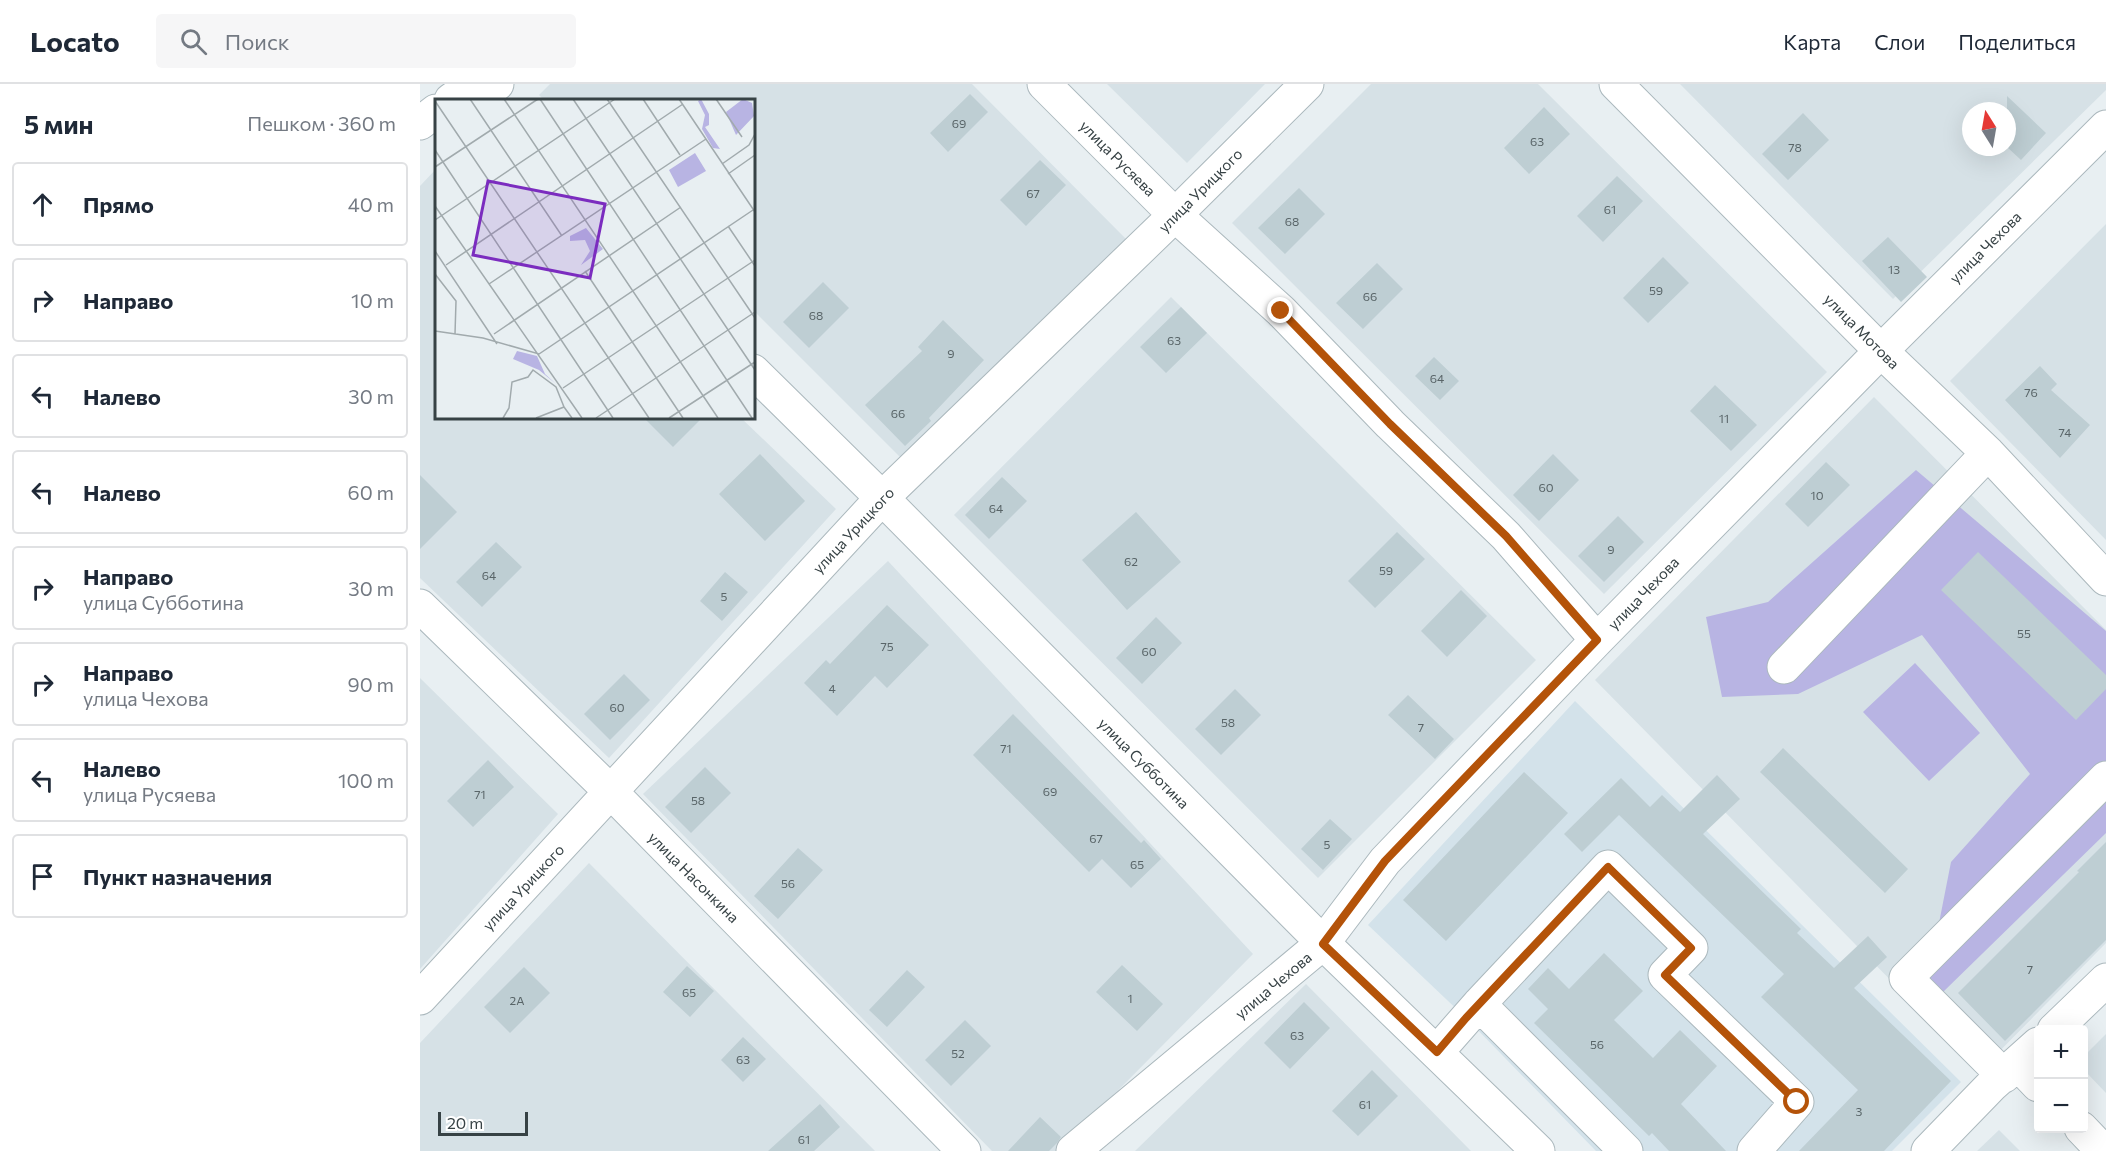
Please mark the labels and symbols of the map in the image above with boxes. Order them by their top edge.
inset map [435,99,754,418]
north arrow [1962,102,2016,156]
house number: 69 [952,116,966,130]
street label: улица Русяева [1076,116,1160,200]
house number: 63 [1530,134,1544,148]
house number: 78 [1788,140,1802,154]
street label: улица Урицкого [1154,144,1246,236]
house number: 67 [1026,186,1040,200]
house number: 61 [1604,202,1616,216]
street label: улица Чехова [1945,207,2025,287]
house number: 68 [1285,214,1299,228]
house number: 13 [1888,262,1900,276]
house number: 59 [1649,283,1663,297]
house number: 66 [1363,289,1377,303]
street label: улица Мотова [1821,290,1903,372]
route end [1267,297,1293,323]
house number: 68 [809,308,823,322]
house number: 63 [1167,333,1181,347]
house number: 9 [947,346,955,360]
house number: 64 [1430,371,1444,385]
house number: 76 [2024,385,2038,399]
house number: 66 [891,406,905,420]
house number: 11 [1719,411,1729,425]
house number: 74 [2059,425,2071,439]
house number: 60 [1538,480,1554,494]
street label: улица Урицкого [808,483,898,577]
house number: 10 [1811,488,1824,502]
house number: 64 [989,501,1003,515]
house number: 9 [1607,542,1615,556]
street label: улица Чехова [1604,553,1682,633]
house number: 62 [1124,554,1138,568]
house number: 59 [1379,563,1393,577]
house number: 64 [482,568,496,582]
house number: 5 [721,589,728,603]
house number: 55 [2017,626,2031,640]
house number: 75 [880,639,894,653]
house number: 60 [1141,644,1157,658]
house number: 4 [828,681,836,695]
house number: 60 [609,700,625,714]
street label: улица Субботина [1095,714,1193,812]
house number: 58 [1221,715,1235,729]
house number: 7 [1418,720,1424,734]
house number: 71 [1000,741,1012,755]
house number: 69 [1043,784,1057,798]
house number: 71 [474,787,486,801]
house number: 58 [691,793,705,807]
street label: улица Насонкина [645,828,743,926]
house number: 67 [1089,831,1103,845]
house number: 5 [1324,837,1331,851]
street label: улица Урицкого [478,840,568,934]
house number: 65 [1130,857,1144,871]
house number: 56 [781,876,795,890]
street label: улица Чехова [1231,948,1315,1022]
house number: 7 [2027,962,2033,976]
house number: 65 [682,985,696,999]
house number: 1 [1127,991,1133,1005]
house number: 2А [510,993,524,1007]
house number: 63 [1290,1028,1304,1042]
house number: 56 [1590,1037,1604,1051]
house number: 52 [951,1046,965,1060]
house number: 63 [736,1052,750,1066]
route start [1783,1088,1809,1114]
house number: 61 [1359,1097,1371,1111]
house number: 3 [1856,1104,1863,1118]
scale bar [438,1109,528,1136]
house number: 61 [798,1132,810,1146]

